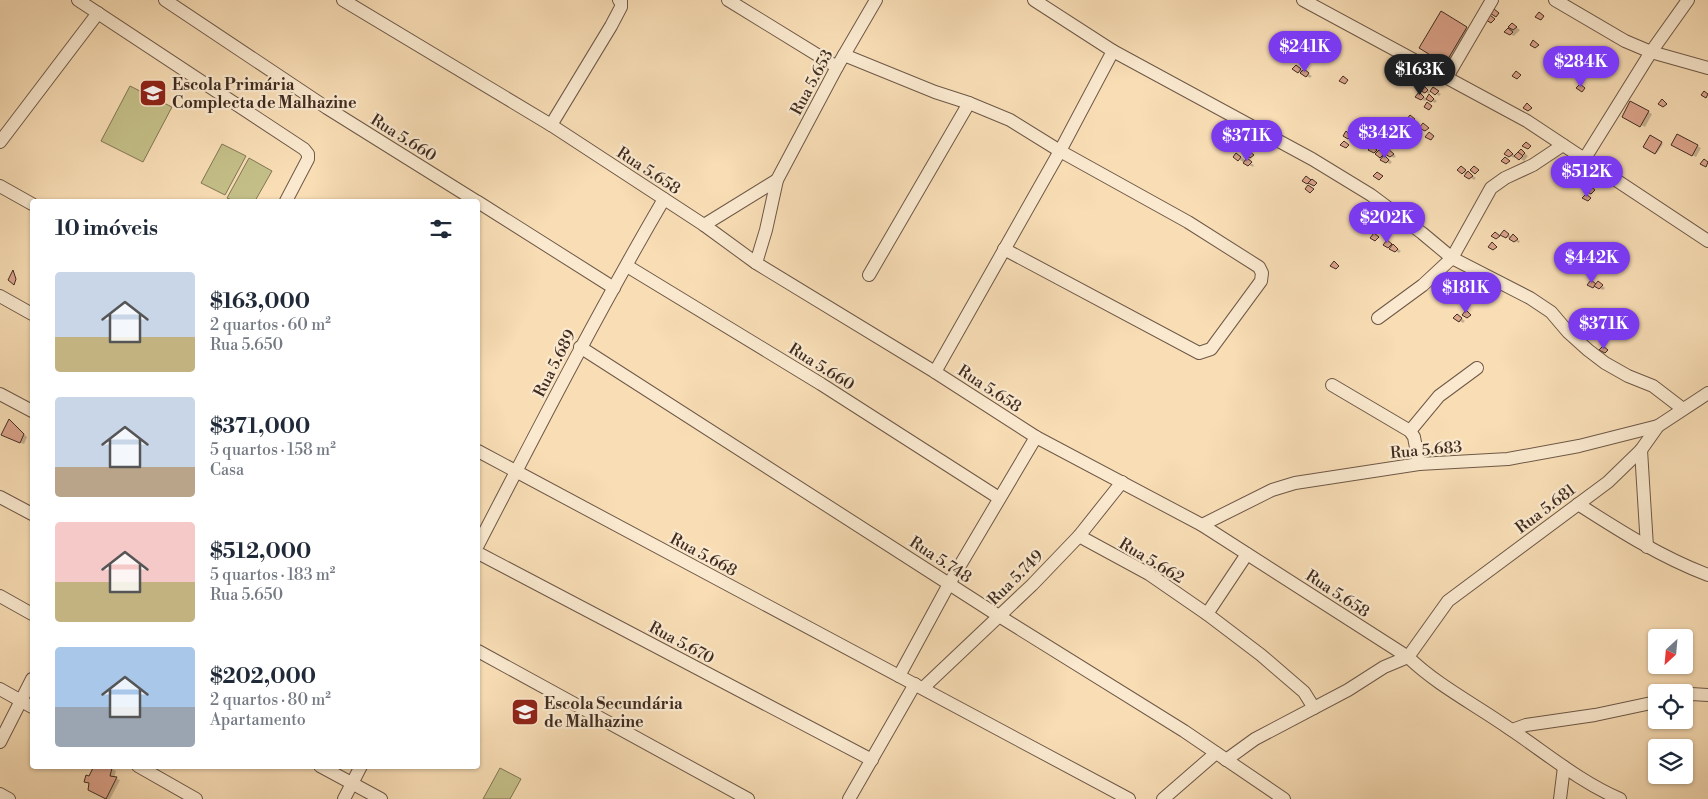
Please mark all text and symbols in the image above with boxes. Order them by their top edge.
pin: $241K [1270,30,1340,73]
text: $241K [1280,37,1330,57]
street label: Rua 5.653 [786,46,838,119]
pin: $284K [1546,46,1616,88]
text: $284K [1554,52,1608,72]
pin: $163K [1385,54,1455,96]
text: $163K [1395,60,1445,80]
place label: Escola Primária Complecta de Malhazine [172,75,357,113]
school or university icon: Escola Primária Complecta de Malhazine [138,78,168,108]
street label: Rua 5.660 [367,110,440,166]
pin: $342K [1350,116,1420,159]
pin: $371K [1212,120,1282,162]
text: $342K [1358,123,1412,143]
text: $371K [1222,126,1272,146]
street label: Rua 5.658 [613,143,684,199]
pin: $512K [1552,156,1622,198]
text: $512K [1562,162,1612,182]
pin: $202K [1352,202,1422,244]
text: $202K [1360,208,1414,228]
icon: filters [427,215,455,243]
text: 10 imóveis [55,216,158,242]
pin: $442K [1557,242,1627,284]
text: $442K [1565,248,1619,268]
pin: $181K [1431,272,1501,314]
text: $181K [1442,278,1490,298]
text: $163,000 [210,289,310,315]
icon: home [95,292,155,352]
pin: $371K [1569,308,1639,350]
text: $371K [1579,314,1629,334]
text: 2 quartos · 60 m² [210,315,331,335]
street label: Rua 5.689 [529,326,581,401]
text: Rua 5.650 [210,335,283,355]
street label: Rua 5.660 [785,339,858,395]
street label: Rua 5.658 [954,361,1025,417]
text: $371,000 [210,414,310,440]
icon: home [95,417,155,477]
street label: Rua 5.683 [1389,437,1463,463]
text: 5 quartos · 158 m² [210,440,336,460]
text: Casa [210,460,244,480]
street label: Rua 5.681 [1512,480,1580,538]
street label: Rua 5.668 [667,529,741,581]
street label: Rua 5.748 [905,532,976,588]
street label: Rua 5.662 [1115,534,1188,588]
text: $512,000 [210,539,311,565]
icon: home [95,542,155,602]
street label: Rua 5.749 [984,546,1048,610]
text: 5 quartos · 183 m² [210,565,335,585]
street label: Rua 5.658 [1302,566,1373,622]
text: Rua 5.650 [210,585,283,605]
street label: Rua 5.670 [645,617,718,668]
north arrow [1648,629,1692,674]
map controls [1648,629,1693,784]
text: $202,000 [210,664,316,690]
icon: home [95,667,155,727]
button: locate [1648,684,1693,729]
text: 2 quartos · 80 m² [210,690,331,710]
place label: Escola Secundária de Malhazine [544,694,683,732]
school or university icon: Escola Secundária de Malhazine [510,697,540,727]
text: Apartamento [210,710,306,730]
button: layers [1648,739,1693,784]

